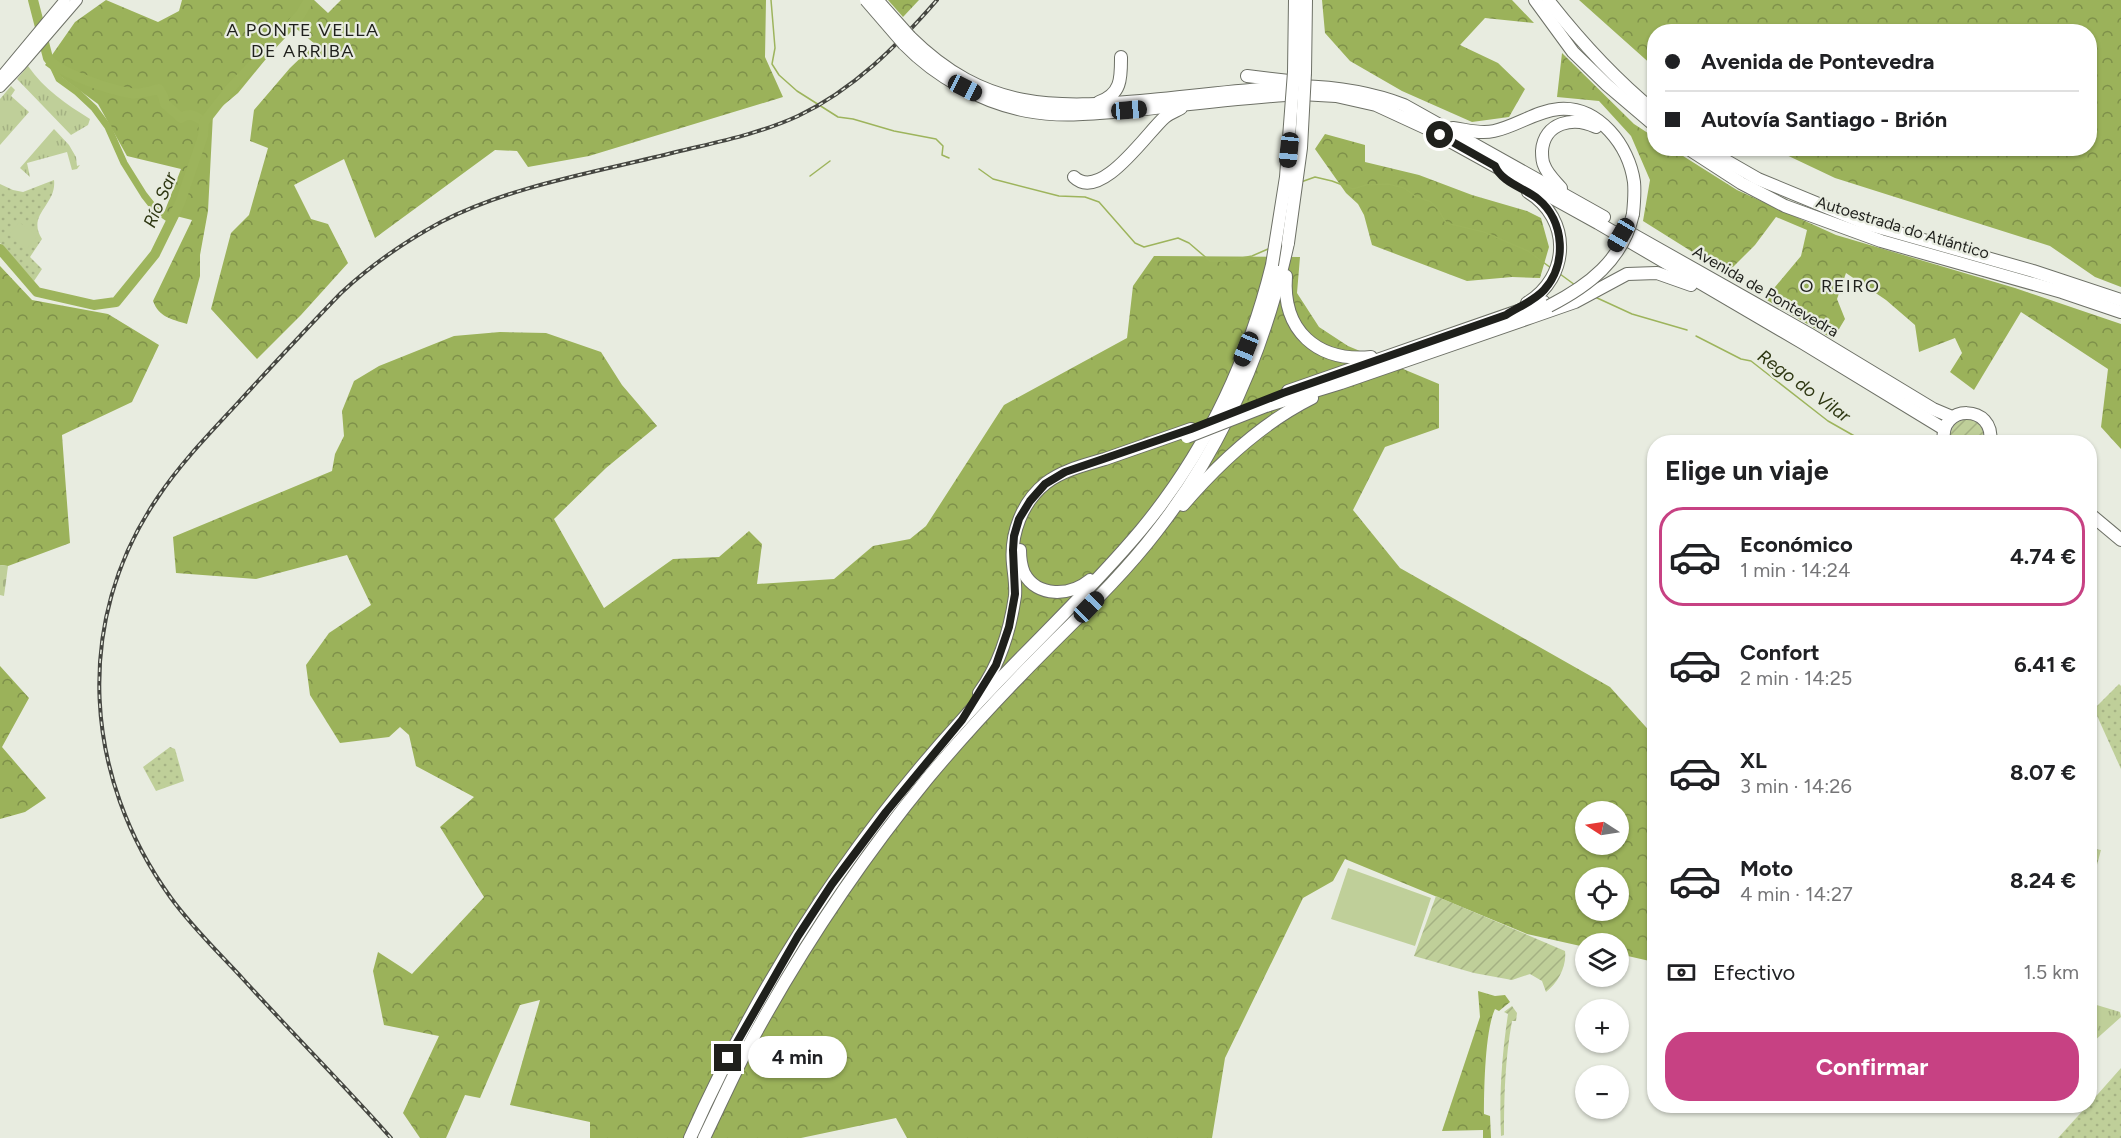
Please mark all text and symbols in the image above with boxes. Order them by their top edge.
district label: A PONTE VELLA DE ARRIBA [226,19,380,62]
text: Avenida de Pontevedra [1701,48,1935,75]
car [945,72,985,104]
car [1110,99,1148,121]
text: Autovía Santiago - Brión [1701,106,1947,133]
route start [1426,121,1453,148]
car [1278,131,1300,169]
water label: Río Sar [139,168,182,231]
street label: Autoestrada do Atlántico [1814,192,1992,263]
car [1604,215,1638,255]
street label: Avenida de Pontevedra [1689,242,1842,341]
district label: O REIRO [1800,275,1880,297]
car [1231,329,1261,369]
water label: Rego do Vilar [1753,345,1855,428]
text: Elige un viaje [1665,454,1829,487]
icon: car [1668,530,1722,584]
text: Económico [1740,531,1853,558]
text: 4.74 € [2010,543,2076,570]
text: 1 min · 14:24 [1740,558,1850,582]
car [1070,588,1108,626]
icon: car [1668,638,1722,692]
text: Confort [1740,639,1820,666]
text: 6.41 € [2014,651,2076,678]
text: 2 min · 14:25 [1740,666,1852,690]
icon: car [1668,746,1722,800]
text: XL [1740,747,1767,774]
text: 8.07 € [2010,759,2076,786]
text: 3 min · 14:26 [1740,774,1852,798]
north arrow [1575,801,1629,855]
map controls [1575,801,1629,1119]
icon: car [1668,854,1722,908]
text: Moto [1740,855,1793,882]
button: locate [1575,867,1629,921]
text: 8.24 € [2010,867,2076,894]
text: 4 min · 14:27 [1740,882,1853,906]
button: layers [1575,933,1629,987]
icon: cash [1665,956,1698,989]
text: Efectivo [1713,959,1795,986]
text: 1.5 km [2023,960,2079,984]
button: + [1575,999,1629,1053]
button: Confirmar [1665,1032,2079,1101]
callout: 4 min [749,1037,848,1079]
route end [714,1044,741,1071]
text: 4 min [772,1045,823,1069]
button: − [1575,1065,1629,1119]

